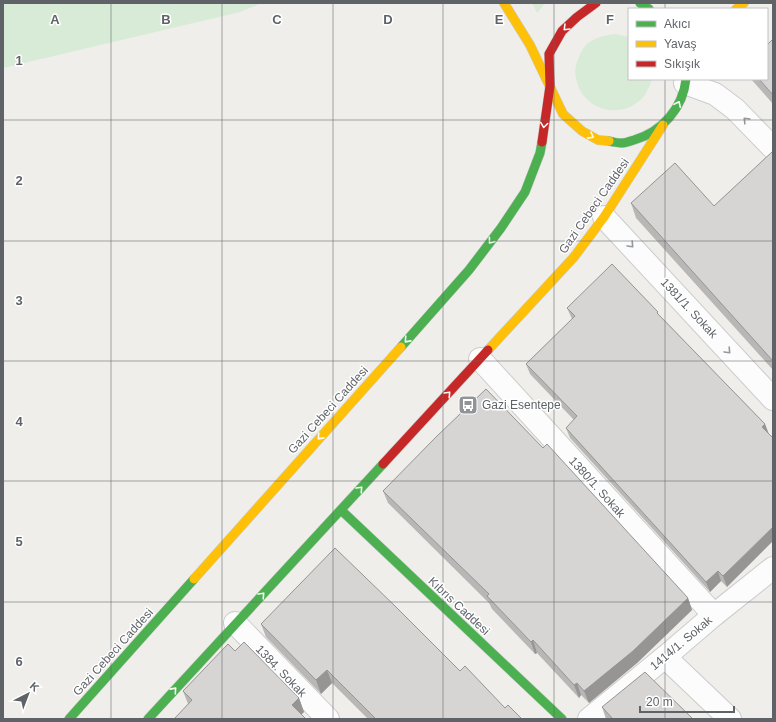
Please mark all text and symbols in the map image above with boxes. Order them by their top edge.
legend [628,8,768,80]
text: A [50,12,60,27]
text: B [161,12,171,27]
text: C [272,12,282,27]
text: D [383,12,393,27]
text: E [495,12,504,27]
text: F [606,12,614,27]
text: Akıcı [664,17,691,31]
one-way arrow [563,23,571,31]
text: Yavaş [664,37,696,51]
text: 1 [15,53,23,68]
text: Sıkışık [664,57,701,71]
one-way arrow [673,101,681,108]
one-way arrow [743,117,751,125]
one-way arrow [540,122,549,128]
one-way arrow [587,132,594,139]
street label: Gazi Cebeci Caddesi [556,156,632,256]
text: 2 [15,173,23,188]
one-way arrow [489,237,496,244]
one-way arrow [626,240,633,248]
street label: 1381/1. Sokak [658,275,721,342]
text: 3 [15,293,23,308]
one-way arrow [404,335,411,343]
one-way arrow [724,346,731,354]
street label: Gazi Cebeci Caddesi [285,363,371,457]
one-way arrow [444,391,451,399]
bus stop icon: Gazi Esentepe [457,394,479,416]
place label: Gazi Esentepe [482,398,561,412]
text: 4 [15,414,23,429]
one-way arrow [317,432,325,440]
street label: 1380/1. Sokak [566,454,629,521]
one-way arrow [355,486,363,494]
text: 5 [15,534,23,549]
street label: Kıbrıs Caddesi [425,574,493,638]
one-way arrow [257,592,264,599]
street label: Gazi Cebeci Caddesi [70,605,156,699]
street label: 1414/1. Sokak [647,612,716,673]
street label: 1384. Sokak [253,642,310,701]
text: 6 [15,654,23,669]
north arrow [8,674,48,714]
text: K [28,679,42,694]
one-way arrow [169,687,177,695]
scale bar [640,688,734,714]
text: 20 m [646,695,673,709]

